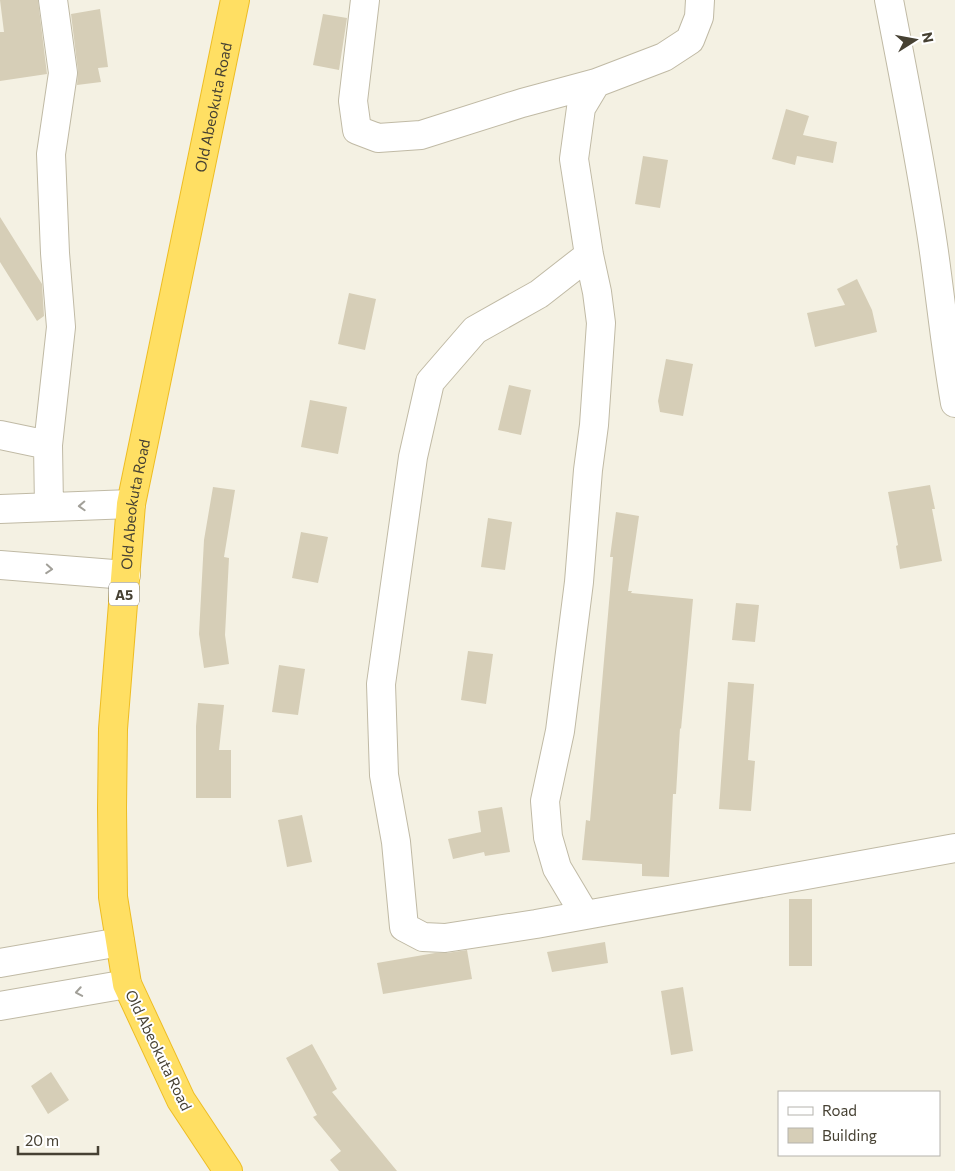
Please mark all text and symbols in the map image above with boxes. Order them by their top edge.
north arrow [890,15,940,65]
text: N [919,31,938,44]
street label: Old Abeokuta Road [191,41,235,174]
street label: Old Abeokuta Road [117,437,153,571]
one-way arrow [78,501,86,511]
one-way arrow [45,563,53,574]
road number: A5 [109,582,139,606]
one-way arrow [75,987,84,997]
street label: Old Abeokuta Road [122,987,196,1113]
legend [778,1091,940,1156]
text: Road [822,1101,857,1119]
scale bar [18,1124,98,1156]
text: Building [822,1126,877,1144]
text: 20 m [25,1131,59,1149]

